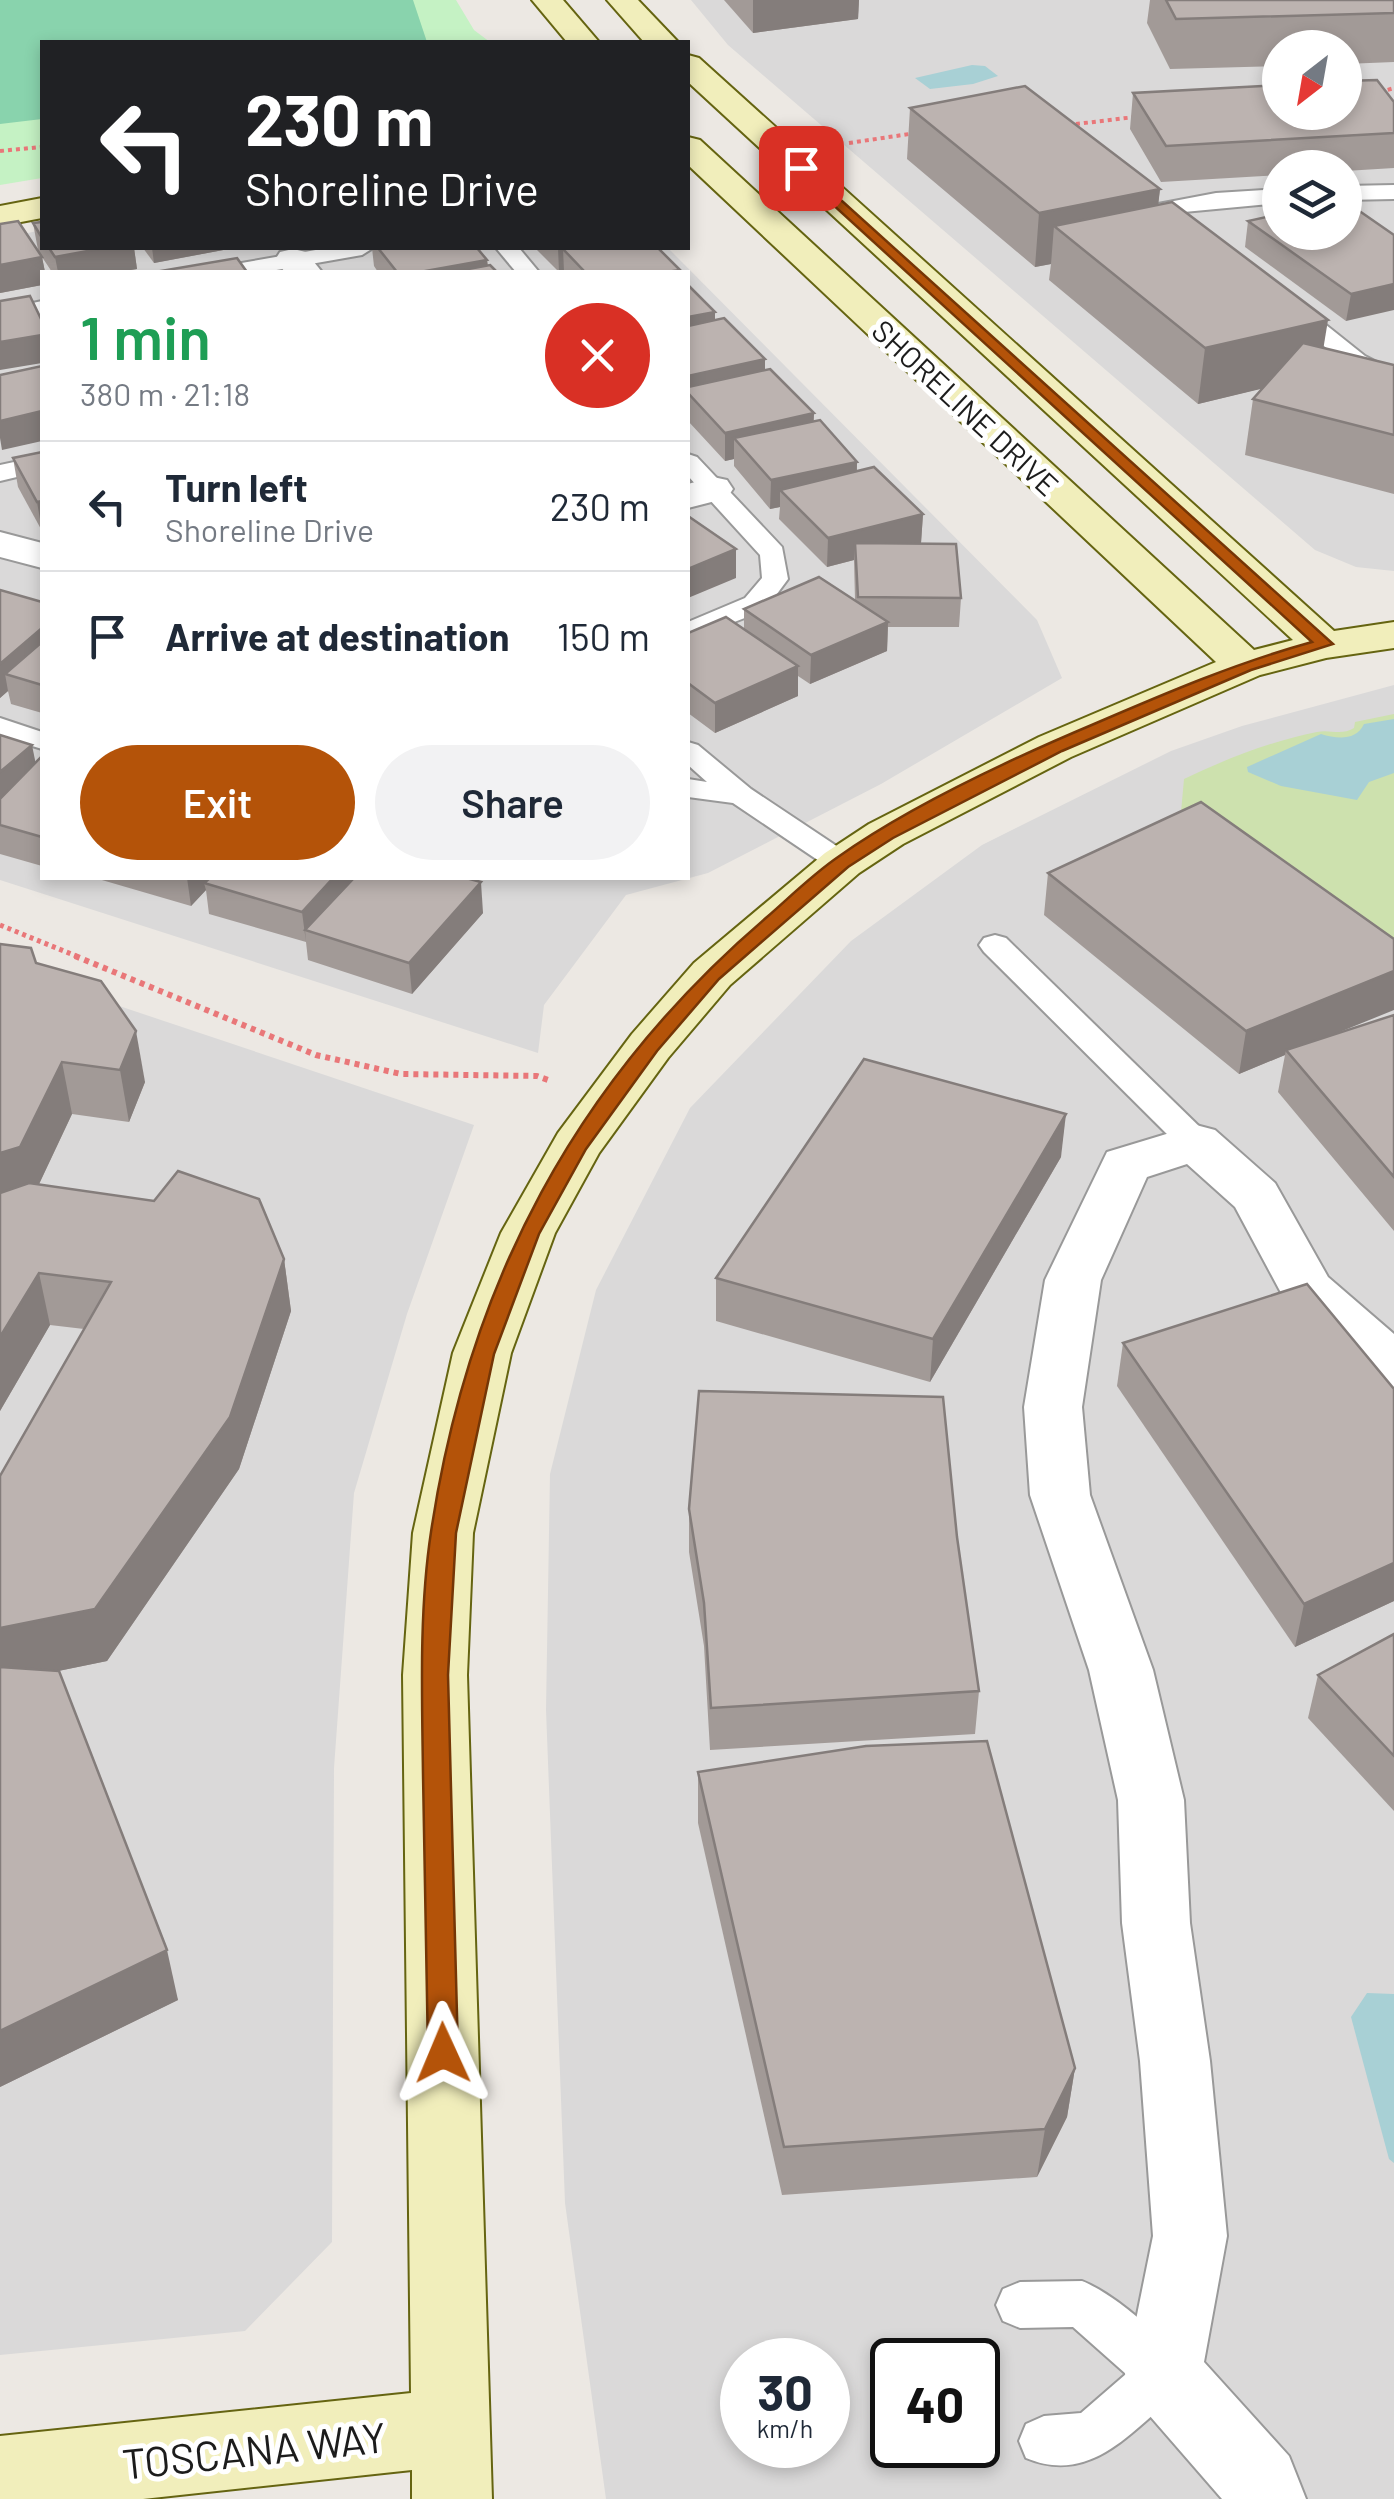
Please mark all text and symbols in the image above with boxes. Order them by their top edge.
north arrow [1262,30,1362,130]
map controls [1262,30,1362,250]
text: 230 m [245,76,433,160]
icon: left [80,80,210,210]
pin [759,126,844,211]
icon: arrive [774,141,829,196]
button: layers [1262,150,1362,250]
text: Shoreline Drive [245,161,539,215]
text: 1 min [80,300,211,372]
button: close [545,303,650,408]
street label: SHORELINE DRIVE [866,312,1066,502]
text: 380 m · 21:18 [80,374,250,412]
text: Turn left [165,464,308,510]
icon: left [80,479,135,534]
text: 230 m [550,483,650,529]
text: Shoreline Drive [165,510,374,548]
icon: arrive [80,609,135,664]
text: Arrive at destination [165,613,510,659]
text: 150 m [557,613,650,659]
button: Exit [80,745,355,860]
button: Share [375,745,650,860]
position arrow [391,2001,495,2105]
speed limit sign: 40 [870,2338,1000,2468]
text: 30 [757,2361,813,2421]
street label: TOSCANA WAY [120,2410,388,2488]
text: km/h [757,2413,813,2443]

